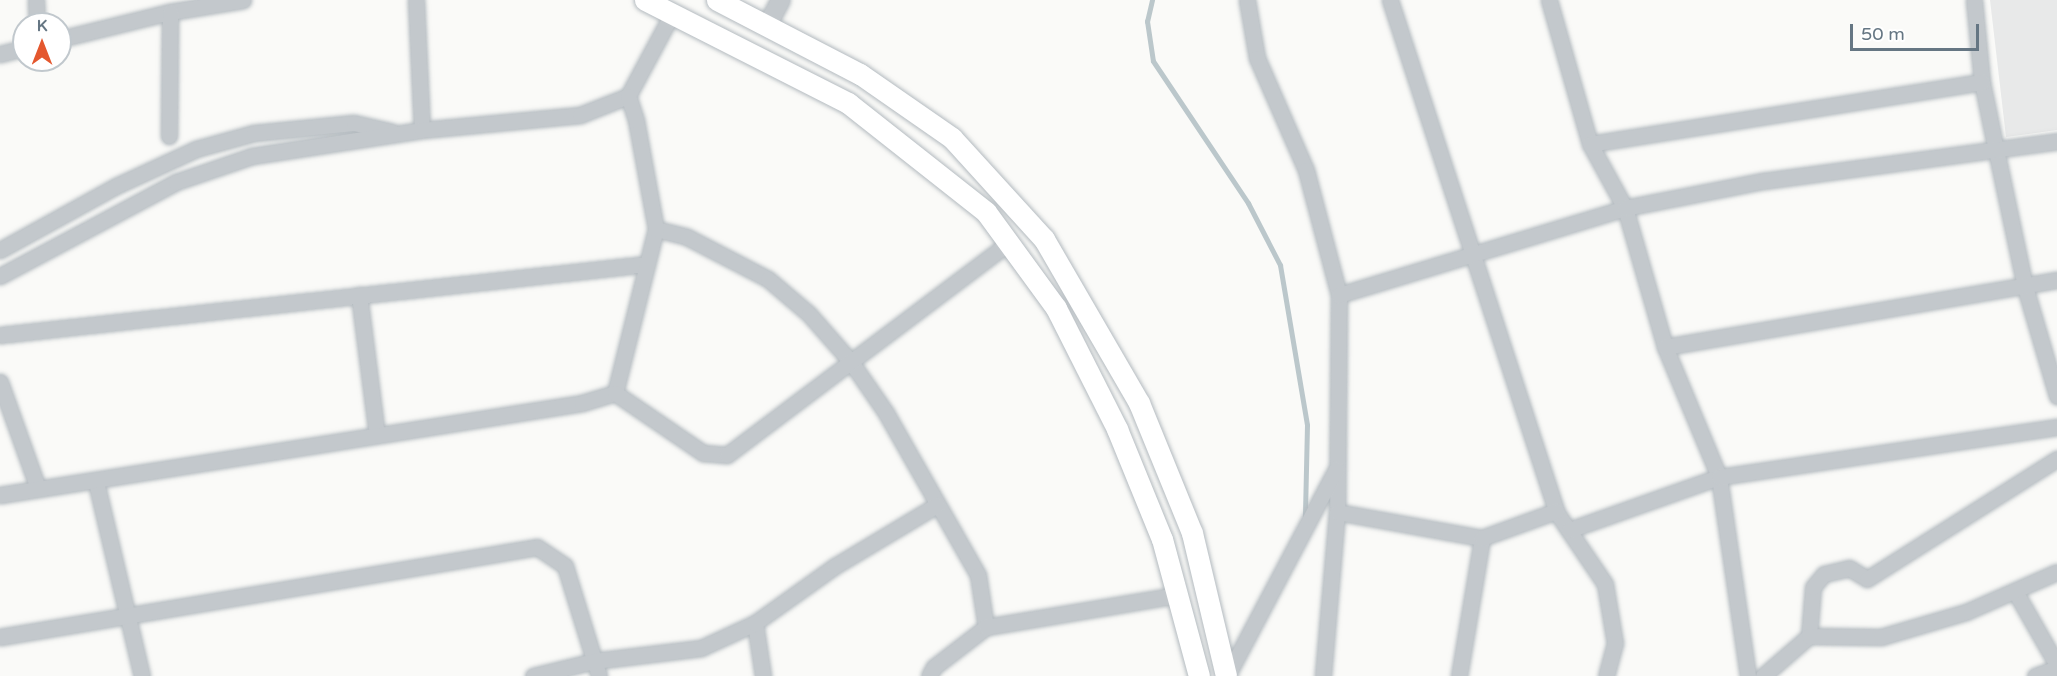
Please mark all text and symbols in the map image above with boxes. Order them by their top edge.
north arrow [12,12,72,72]
scale bar [1853,12,1982,50]
text: K [37,16,47,36]
text: 50 m [1861,23,1905,45]

